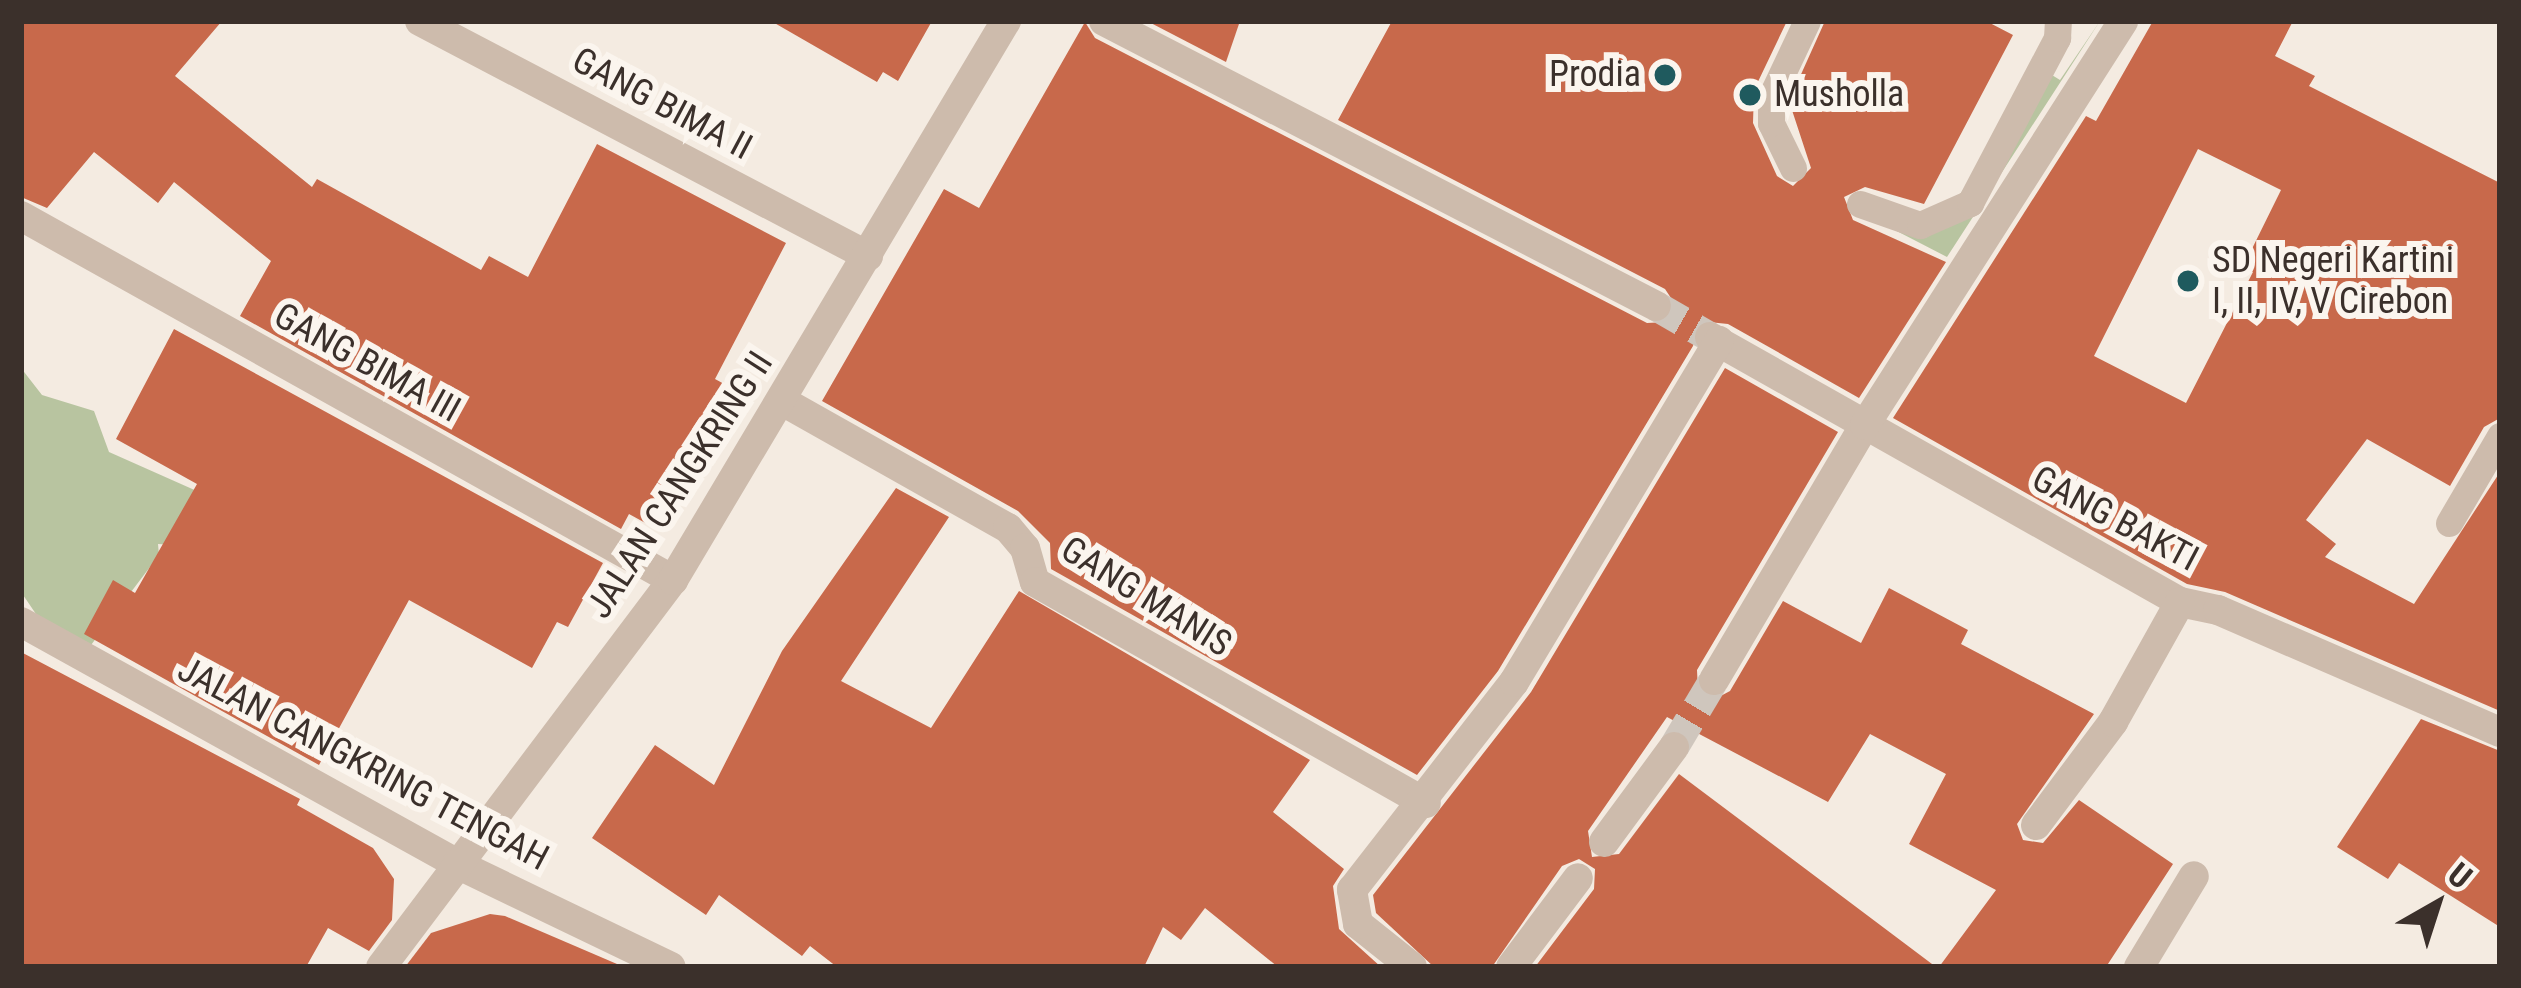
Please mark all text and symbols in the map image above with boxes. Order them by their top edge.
street label: GANG BIMA II [565,39,759,169]
place label: Prodia [1549,53,1641,97]
marker: Prodia [1652,62,1678,88]
place label: Musholla [1774,73,1904,117]
marker: Musholla [1737,82,1763,108]
place label: SD Negeri Kartini I, II, IV, V Cirebon [2212,238,2454,323]
marker: SD Negeri Kartini I, II, IV, V Cirebon [2175,268,2201,294]
street label: GANG BIMA III [266,294,468,432]
street label: JALAN CANGKRING II [578,344,782,626]
street label: GANG BAKTI [2025,457,2205,581]
street label: GANG MANIS [1053,528,1239,666]
street label: JALAN CANGKRING TENGAH [170,648,556,880]
north arrow [2377,844,2497,964]
text: U [2440,855,2480,897]

